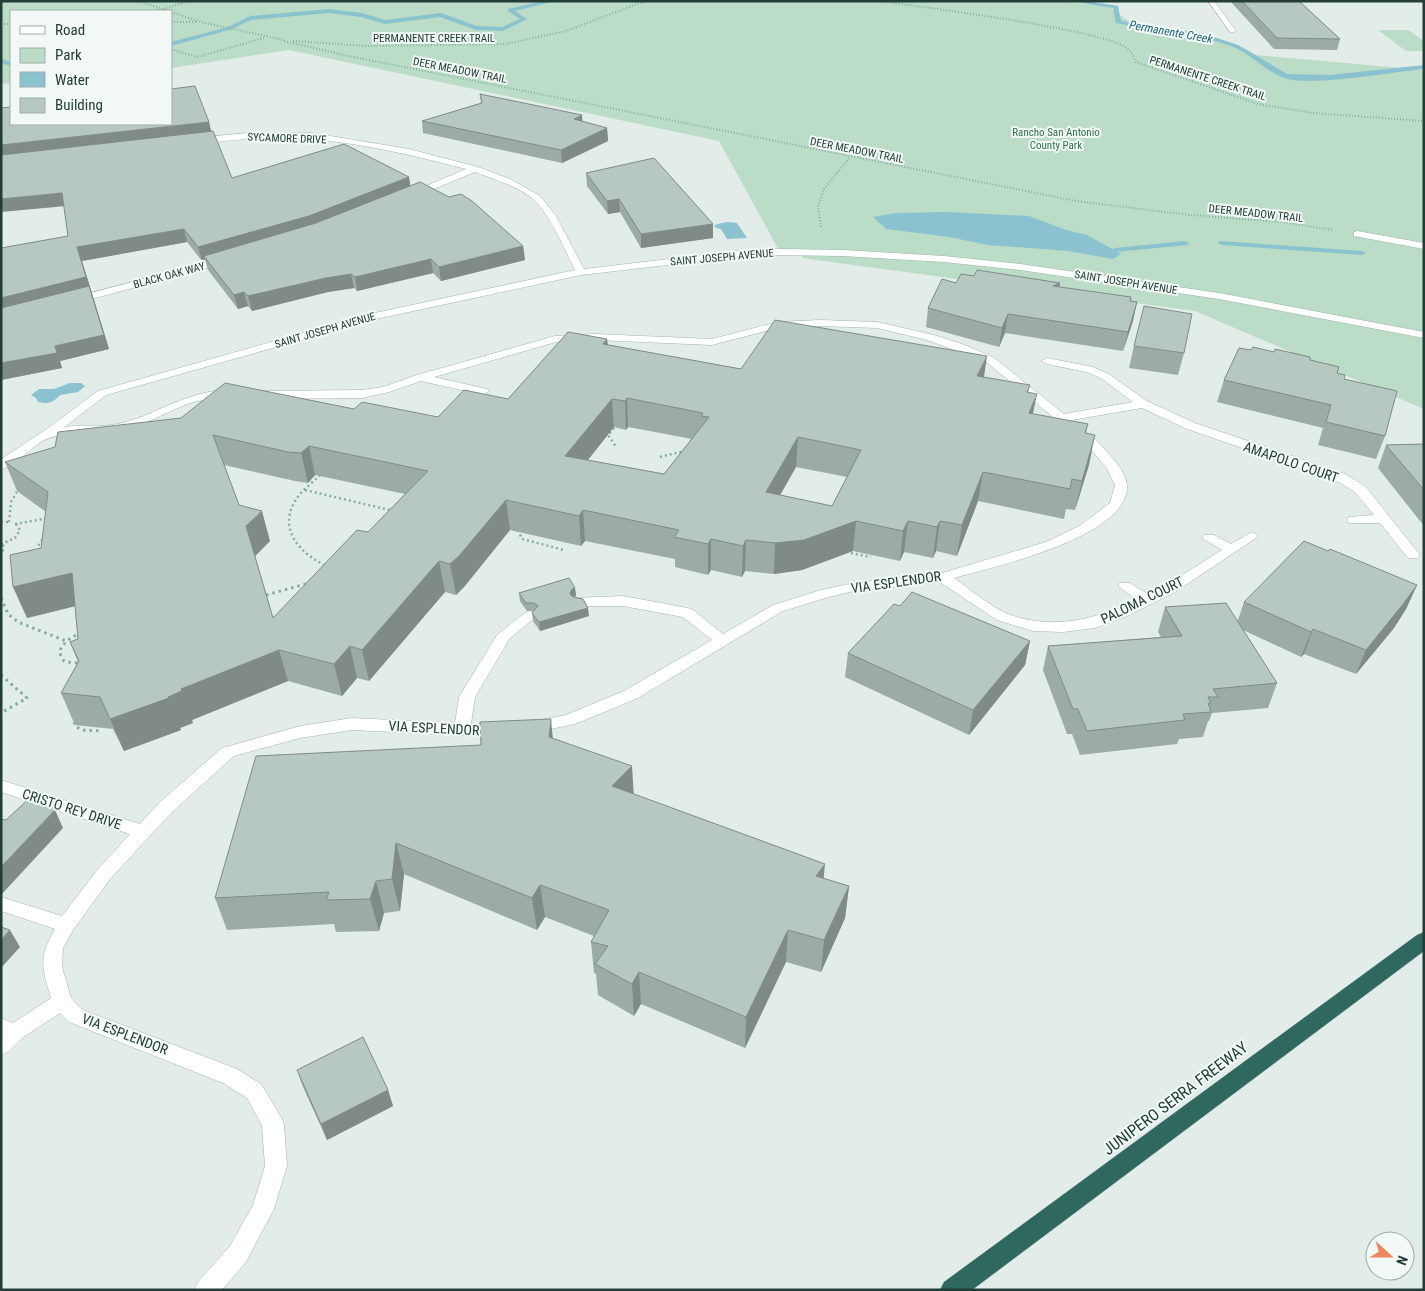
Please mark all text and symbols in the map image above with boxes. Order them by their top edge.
legend [10,10,172,125]
water label: Permanente Creek [1128,18,1214,46]
text: Road [55,21,85,39]
street label: PERMANENTE CREEK TRAIL [373,32,495,45]
text: Park [55,46,82,64]
street label: PERMANENTE CREEK TRAIL [1148,53,1268,104]
street label: DEER MEADOW TRAIL [412,55,508,86]
text: Water [55,71,90,89]
text: Building [55,96,103,114]
park label: Rancho San Antonio County Park [1012,126,1100,152]
street label: SYCAMORE DRIVE [247,131,327,146]
street label: DEER MEADOW TRAIL [809,135,905,166]
street label: DEER MEADOW TRAIL [1208,202,1304,225]
street label: SAINT JOSEPH AVENUE [670,246,775,269]
street label: BLACK OAK WAY [132,260,207,291]
street label: SAINT JOSEPH AVENUE [1074,268,1179,297]
street label: SAINT JOSEPH AVENUE [273,310,377,351]
street label: AMAPOLO COURT [1241,438,1341,486]
street label: VIA ESPLENDOR [850,568,943,596]
street label: PALOMA COURT [1098,573,1186,627]
street label: VIA ESPLENDOR [388,718,480,738]
street label: CRISTO REY DRIVE [20,785,124,833]
street label: VIA ESPLENDOR [80,1010,171,1058]
street label: JUNIPERO SERRA FREEWAY [1099,1037,1252,1159]
north arrow [1365,1231,1415,1281]
text: N [1393,1254,1411,1268]

